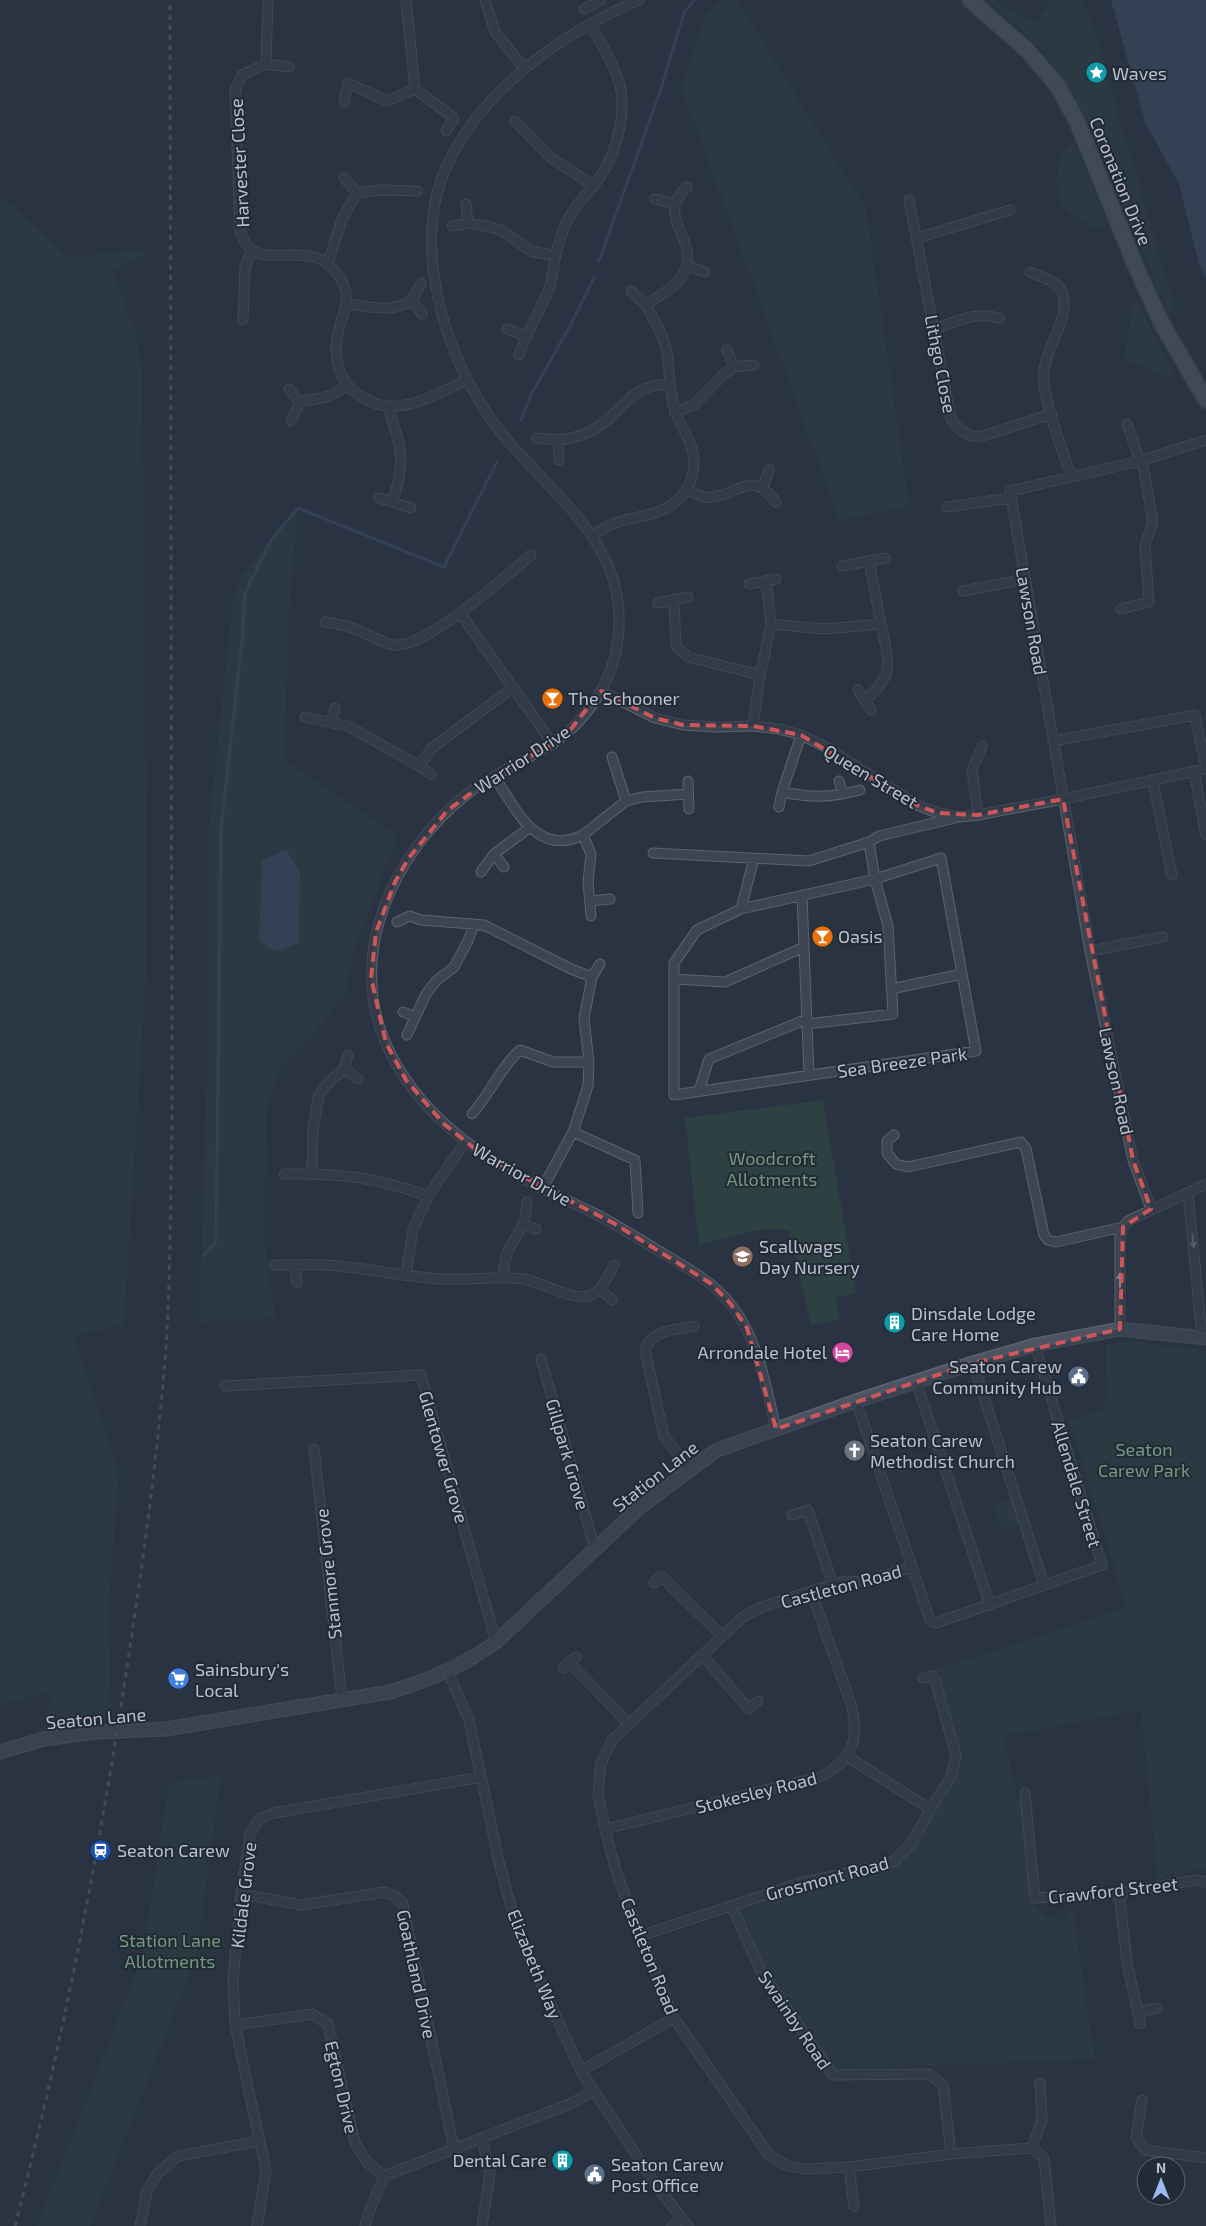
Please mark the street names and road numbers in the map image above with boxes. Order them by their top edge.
street label: Harvester Close [225,98,253,228]
street label: Coronation Drive [1085,113,1157,249]
street label: Lithgo Close [921,313,961,415]
street label: Lawson Road [1012,565,1052,677]
street label: Warrior Drive [470,720,574,798]
street label: Queen Street [820,739,922,813]
street label: Lawson Road [1095,1025,1139,1137]
street label: Sea Breeze Park [836,1042,968,1082]
street label: Warrior Drive [469,1138,575,1210]
street label: Glentower Grove [415,1388,473,1526]
street label: Gillpark Grove [542,1396,594,1512]
street label: Allendale Street [1047,1418,1107,1550]
street label: Station Lane [608,1436,702,1516]
street label: Stanmore Grove [310,1508,346,1640]
street label: Castleton Road [778,1559,904,1613]
street label: Seaton Lane [45,1703,147,1733]
street label: Stokesley Road [693,1766,819,1818]
street label: Kildale Grove [226,1840,260,1950]
street label: Grosmont Road [763,1851,891,1905]
street label: Crawford Street [1047,1872,1179,1908]
street label: Castleton Road [617,1894,683,2018]
street label: Elizabeth Way [503,1906,567,2022]
street label: Goathland Drive [393,1907,441,2041]
street label: Swainby Road [754,1966,836,2074]
street label: Egton Drive [321,2039,363,2135]

